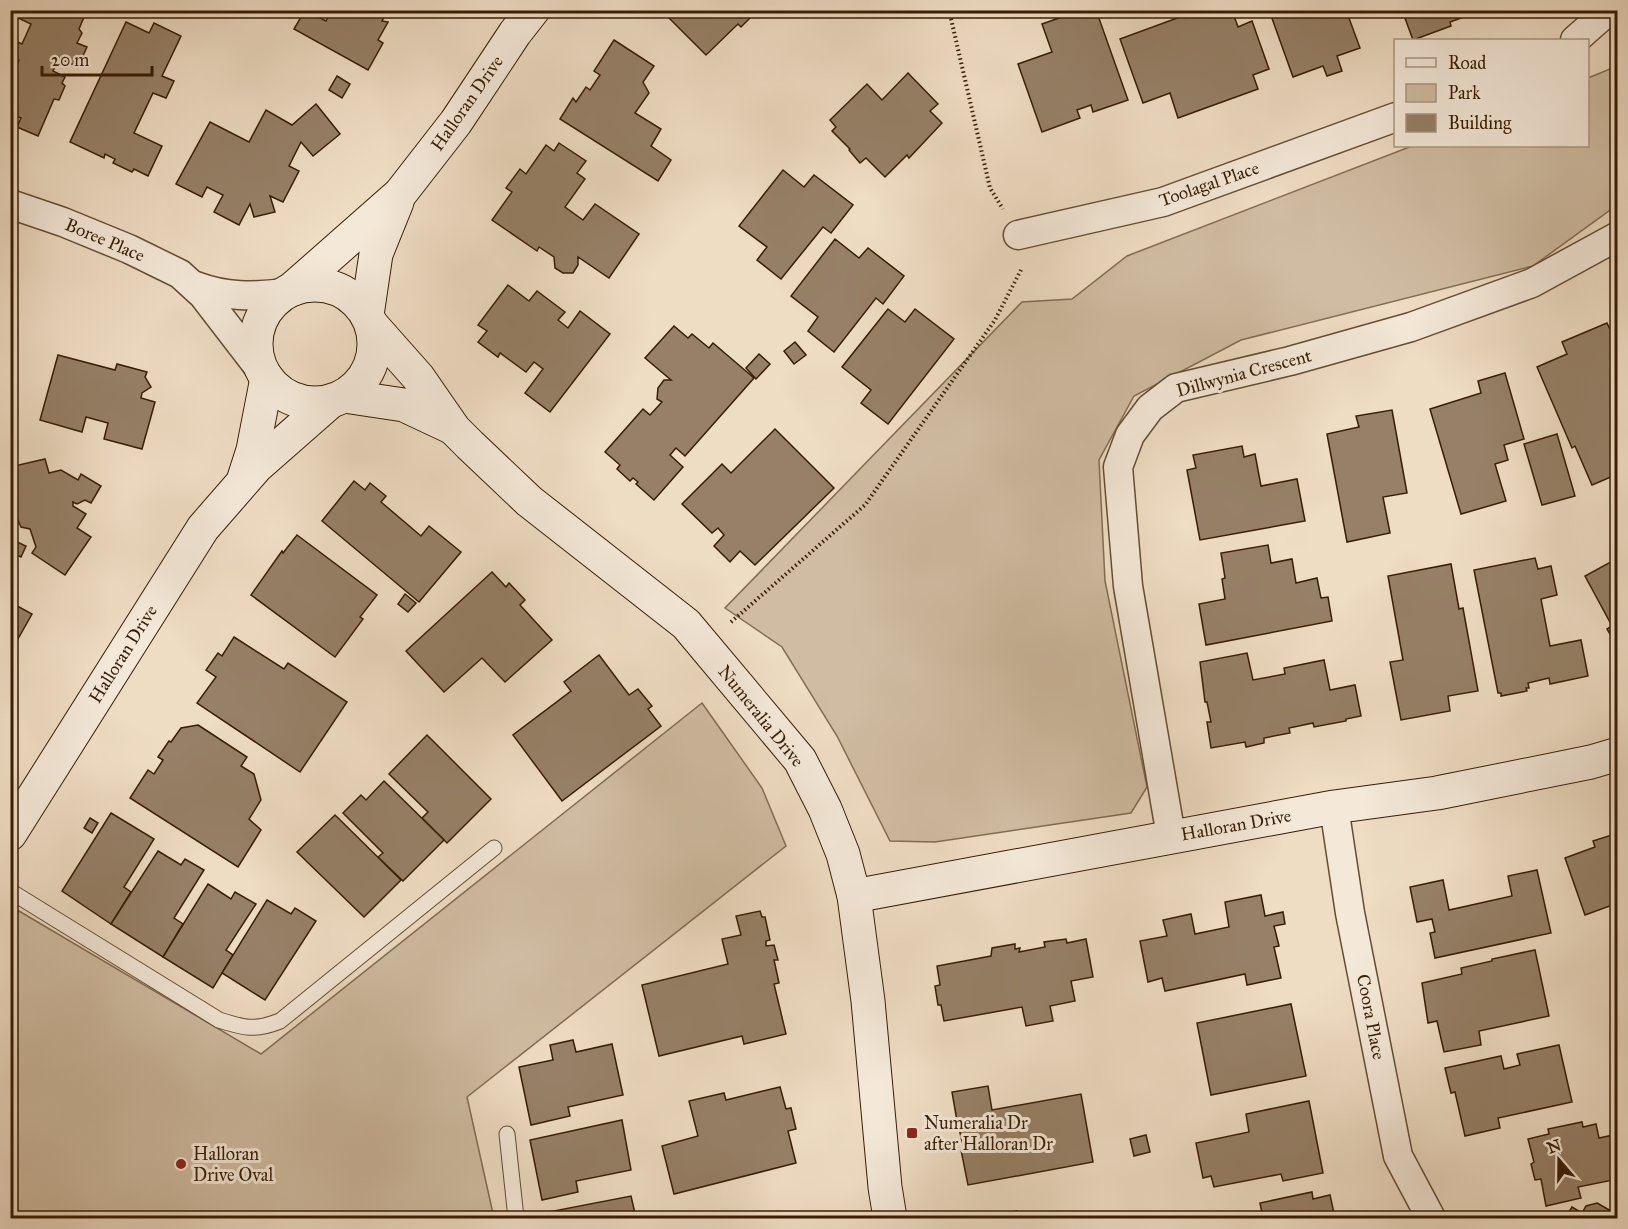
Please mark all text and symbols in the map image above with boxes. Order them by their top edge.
scale bar [42,39,152,77]
legend [1394,39,1589,147]
text: 20 m [51,49,89,71]
street label: Halloran Drive [426,51,508,155]
text: Road [1448,52,1486,74]
text: Park [1448,82,1481,104]
text: Building [1448,112,1512,135]
street label: Toolagal Place [1156,157,1262,212]
street label: Boree Place [62,213,148,267]
street label: Dillwynia Crescent [1174,344,1315,402]
street label: Halloran Drive [84,601,162,707]
street label: Numeralia Drive [713,661,809,771]
street label: Halloran Drive [1179,804,1293,846]
street label: Coora Place [1352,972,1390,1062]
place label: Numeralia Dr after Halloran Dr [924,1112,1053,1155]
marker: Numeralia Dr after Halloran Dr [905,1126,919,1140]
north arrow [1529,1130,1589,1190]
text: N [1544,1135,1564,1158]
place label: Halloran Drive Oval [193,1143,273,1186]
marker: Halloran Drive Oval [174,1157,188,1171]

